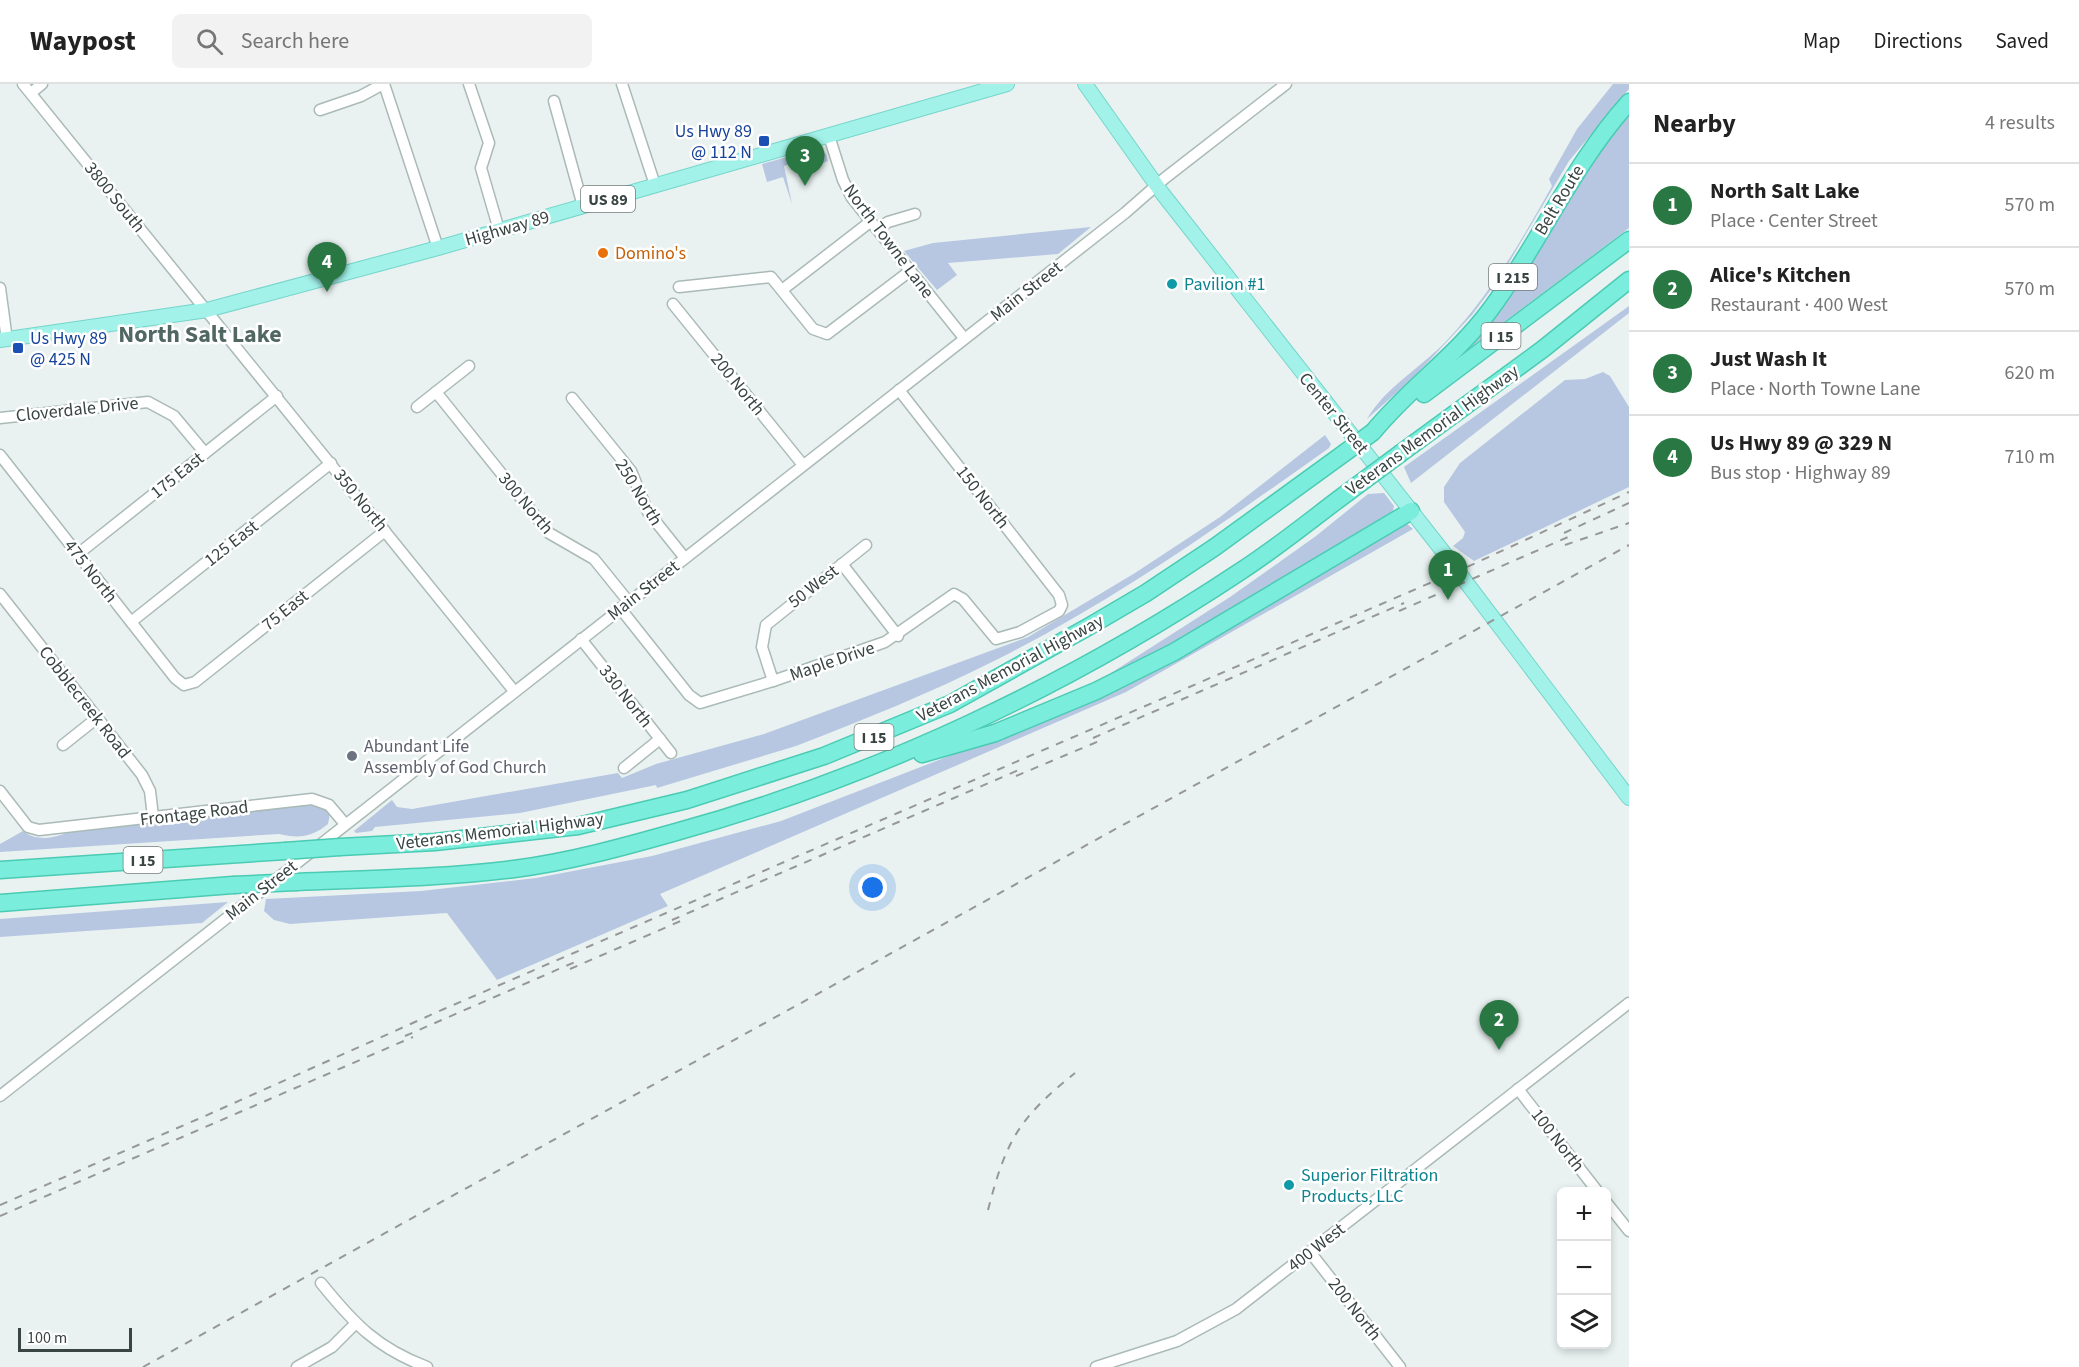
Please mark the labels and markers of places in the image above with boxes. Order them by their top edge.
place label: Us Hwy 89 @ 112 N [675,119,752,165]
marker: Us Hwy 89 @ 112 N [757,134,771,148]
pin: 3 [786,136,824,186]
place label: Domino's [615,241,686,266]
pin: 4 [308,242,346,292]
marker: Domino's [596,246,610,260]
place label: Pavilion #1 [1184,272,1265,297]
marker: Pavilion #1 [1165,277,1179,291]
place label: Us Hwy 89 @ 425 N [30,326,107,372]
marker: Us Hwy 89 @ 425 N [11,341,25,355]
pin: 1 [1428,550,1468,600]
place label: Abundant Life Assembly of God Church [364,734,547,780]
marker: Abundant Life Assembly of God Church [345,749,359,763]
pin: 2 [1480,1000,1518,1050]
place label: Superior Filtration Products, LLC [1301,1163,1438,1209]
marker: Superior Filtration Products, LLC [1282,1178,1296,1192]

